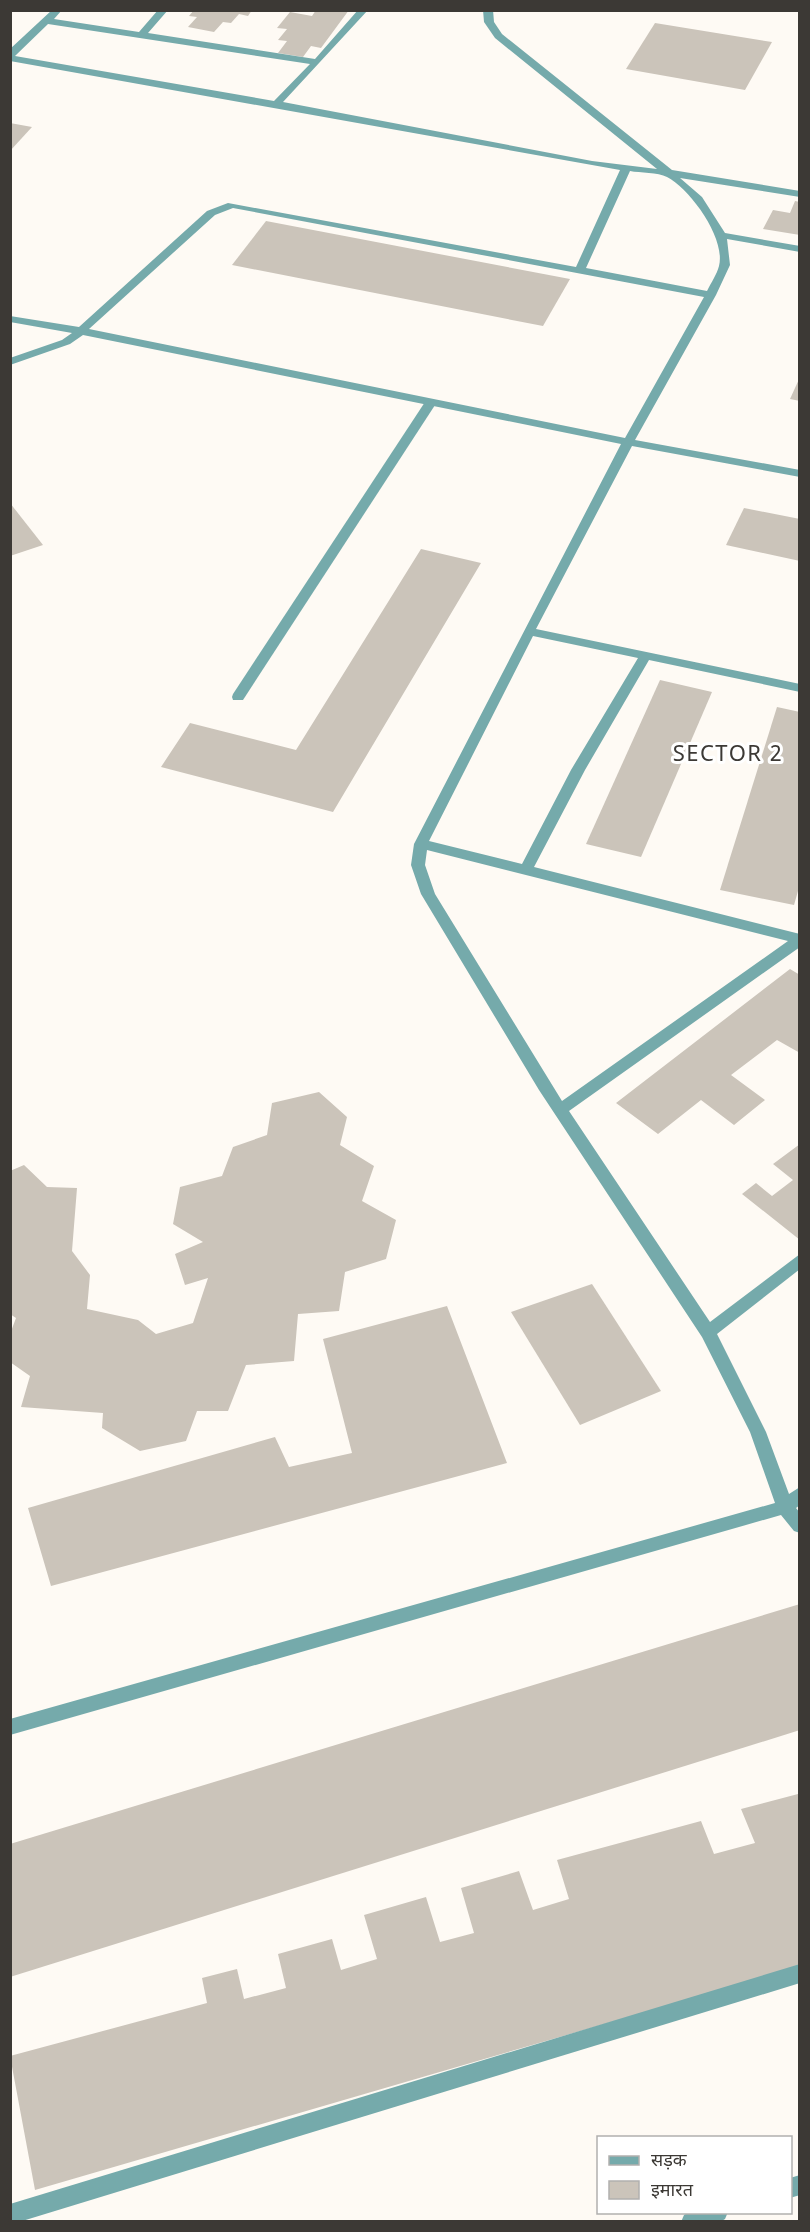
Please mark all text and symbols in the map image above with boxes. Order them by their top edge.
district label: SECTOR 2 [673,741,783,770]
legend [597,2136,792,2214]
text: सड़क [651,2150,688,2173]
text: इमारत [651,2180,694,2203]

